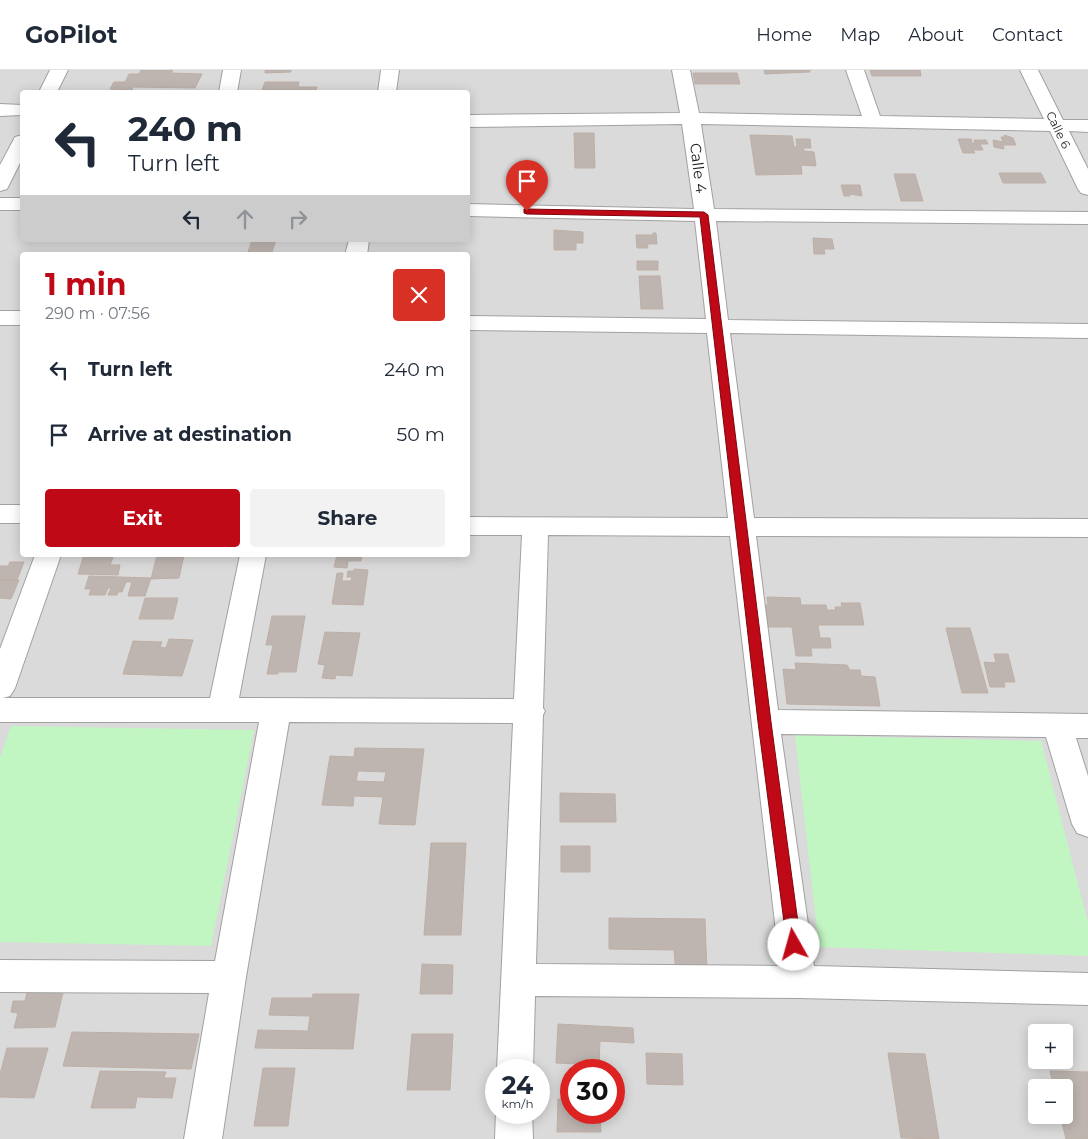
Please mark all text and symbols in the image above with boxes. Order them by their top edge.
text: GoPilot [25,20,117,49]
text: Home [756,24,812,46]
text: Map [840,24,880,46]
text: About [908,24,964,46]
text: Contact [992,24,1063,46]
text: 240 m [128,107,243,150]
street label: Calle 6 [1043,109,1074,151]
icon: left [45,110,110,175]
street label: Calle 4 [686,142,711,194]
text: Turn left [128,150,220,177]
pin [506,160,548,211]
icon: arrive [513,167,541,195]
icon: left [178,205,206,233]
icon: ahead [231,205,259,233]
icon: right [284,205,312,233]
text: 1 min [45,266,126,303]
button: close [393,269,445,321]
text: 290 m · 07:56 [45,304,150,323]
icon: left [45,356,73,384]
text: Turn left [88,358,173,381]
text: 240 m [384,358,445,381]
icon: arrive [45,421,73,449]
text: Arrive at destination [88,423,292,446]
text: 50 m [397,423,445,446]
button: Exit [45,489,240,547]
button: Share [250,489,445,547]
position arrow [767,918,819,970]
map controls [1028,1024,1073,1124]
button: + [1028,1024,1073,1069]
speed limit sign: 30 [560,1059,625,1124]
text: 24 [502,1070,533,1100]
button: − [1028,1079,1073,1124]
text: km/h [501,1096,534,1111]

